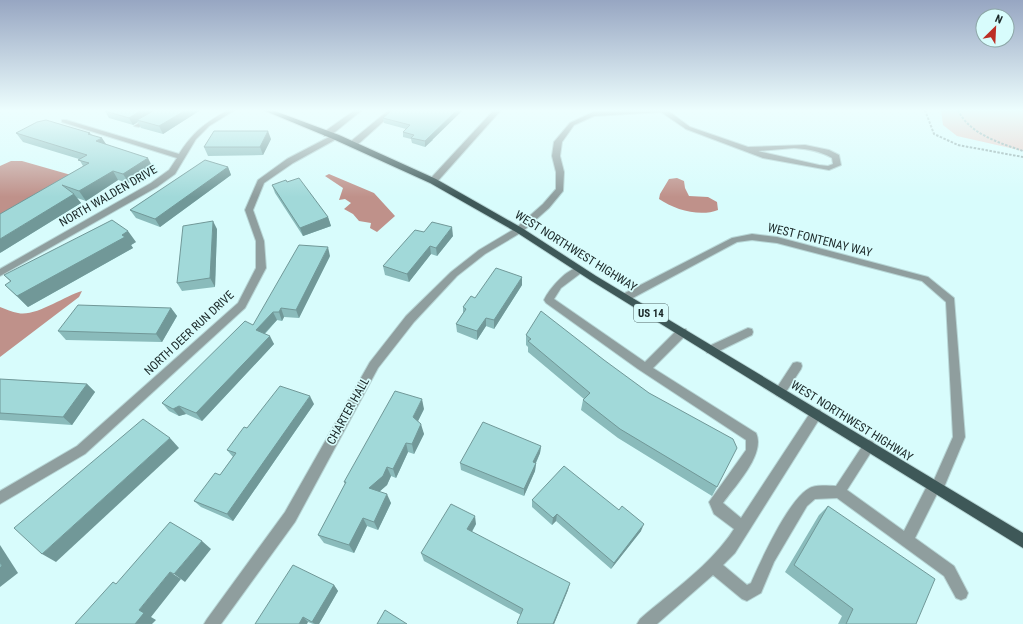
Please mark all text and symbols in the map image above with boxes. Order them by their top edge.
north arrow [975,8,1015,48]
text: N [993,12,1005,27]
street label: NORTH WALDEN DRIVE [57,162,159,230]
street label: WEST NORTHWEST HIGHWAY [513,208,640,295]
street label: WEST FONTENAY WAY [766,220,874,260]
street label: NORTH DEER RUN DRIVE [141,288,237,378]
road number: US 14 [634,304,668,322]
street label: CHARTER HALL [324,375,372,447]
street label: WEST NORTHWEST HIGHWAY [789,378,916,465]

